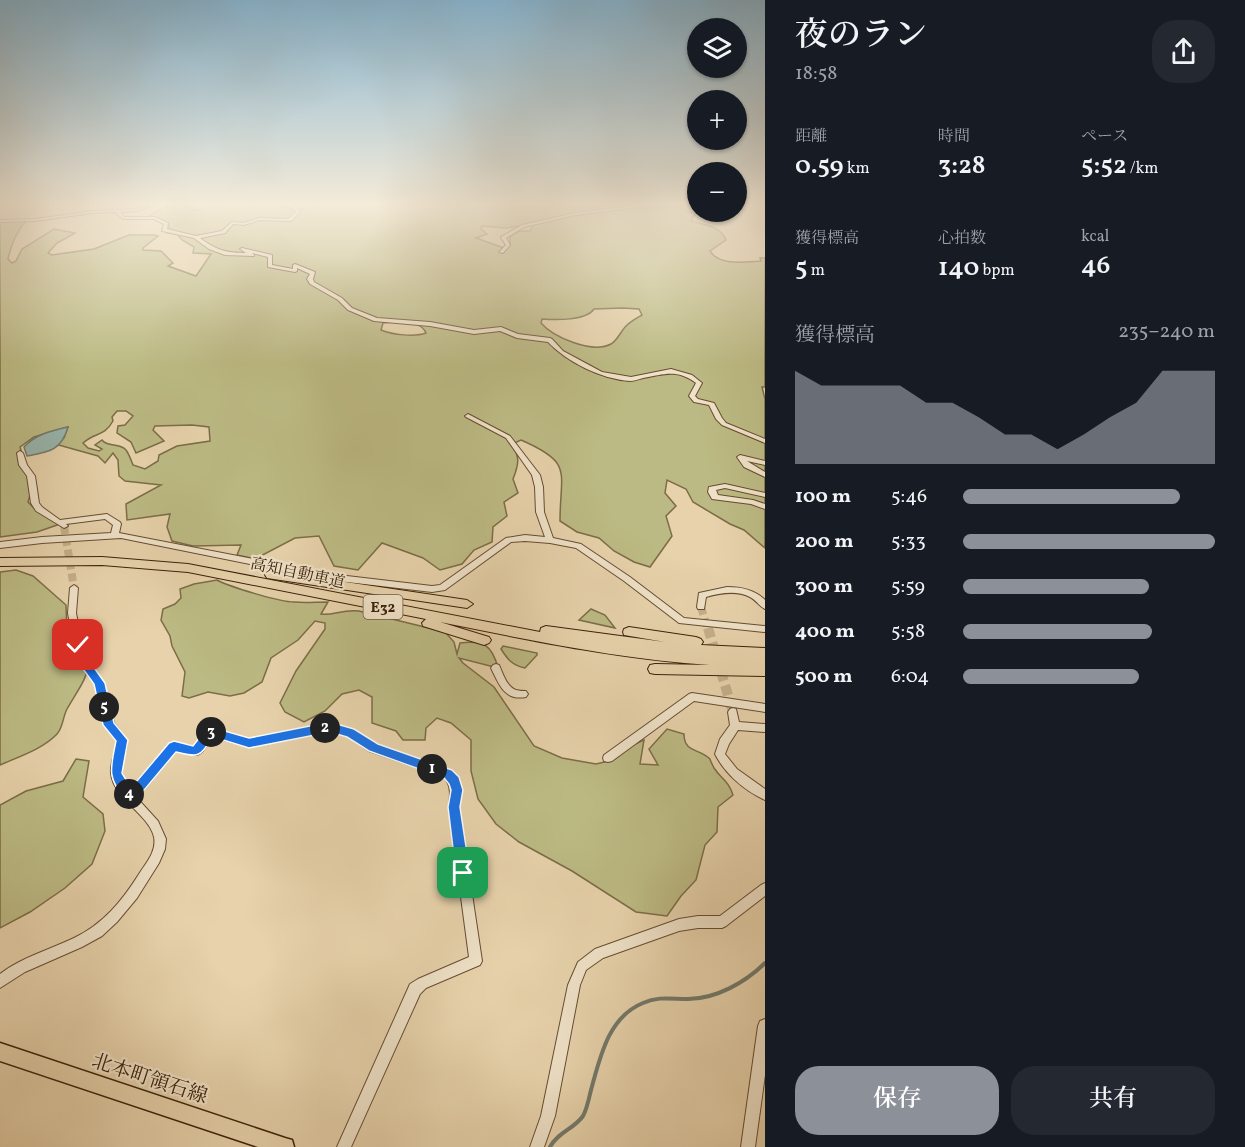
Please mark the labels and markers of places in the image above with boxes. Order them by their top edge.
pin [52,619,103,670]
pin: 5 [89,692,119,722]
pin: 2 [310,713,340,743]
pin: 3 [196,717,226,747]
pin: 1 [417,754,447,784]
pin: 4 [114,779,144,809]
pin [437,847,488,898]

